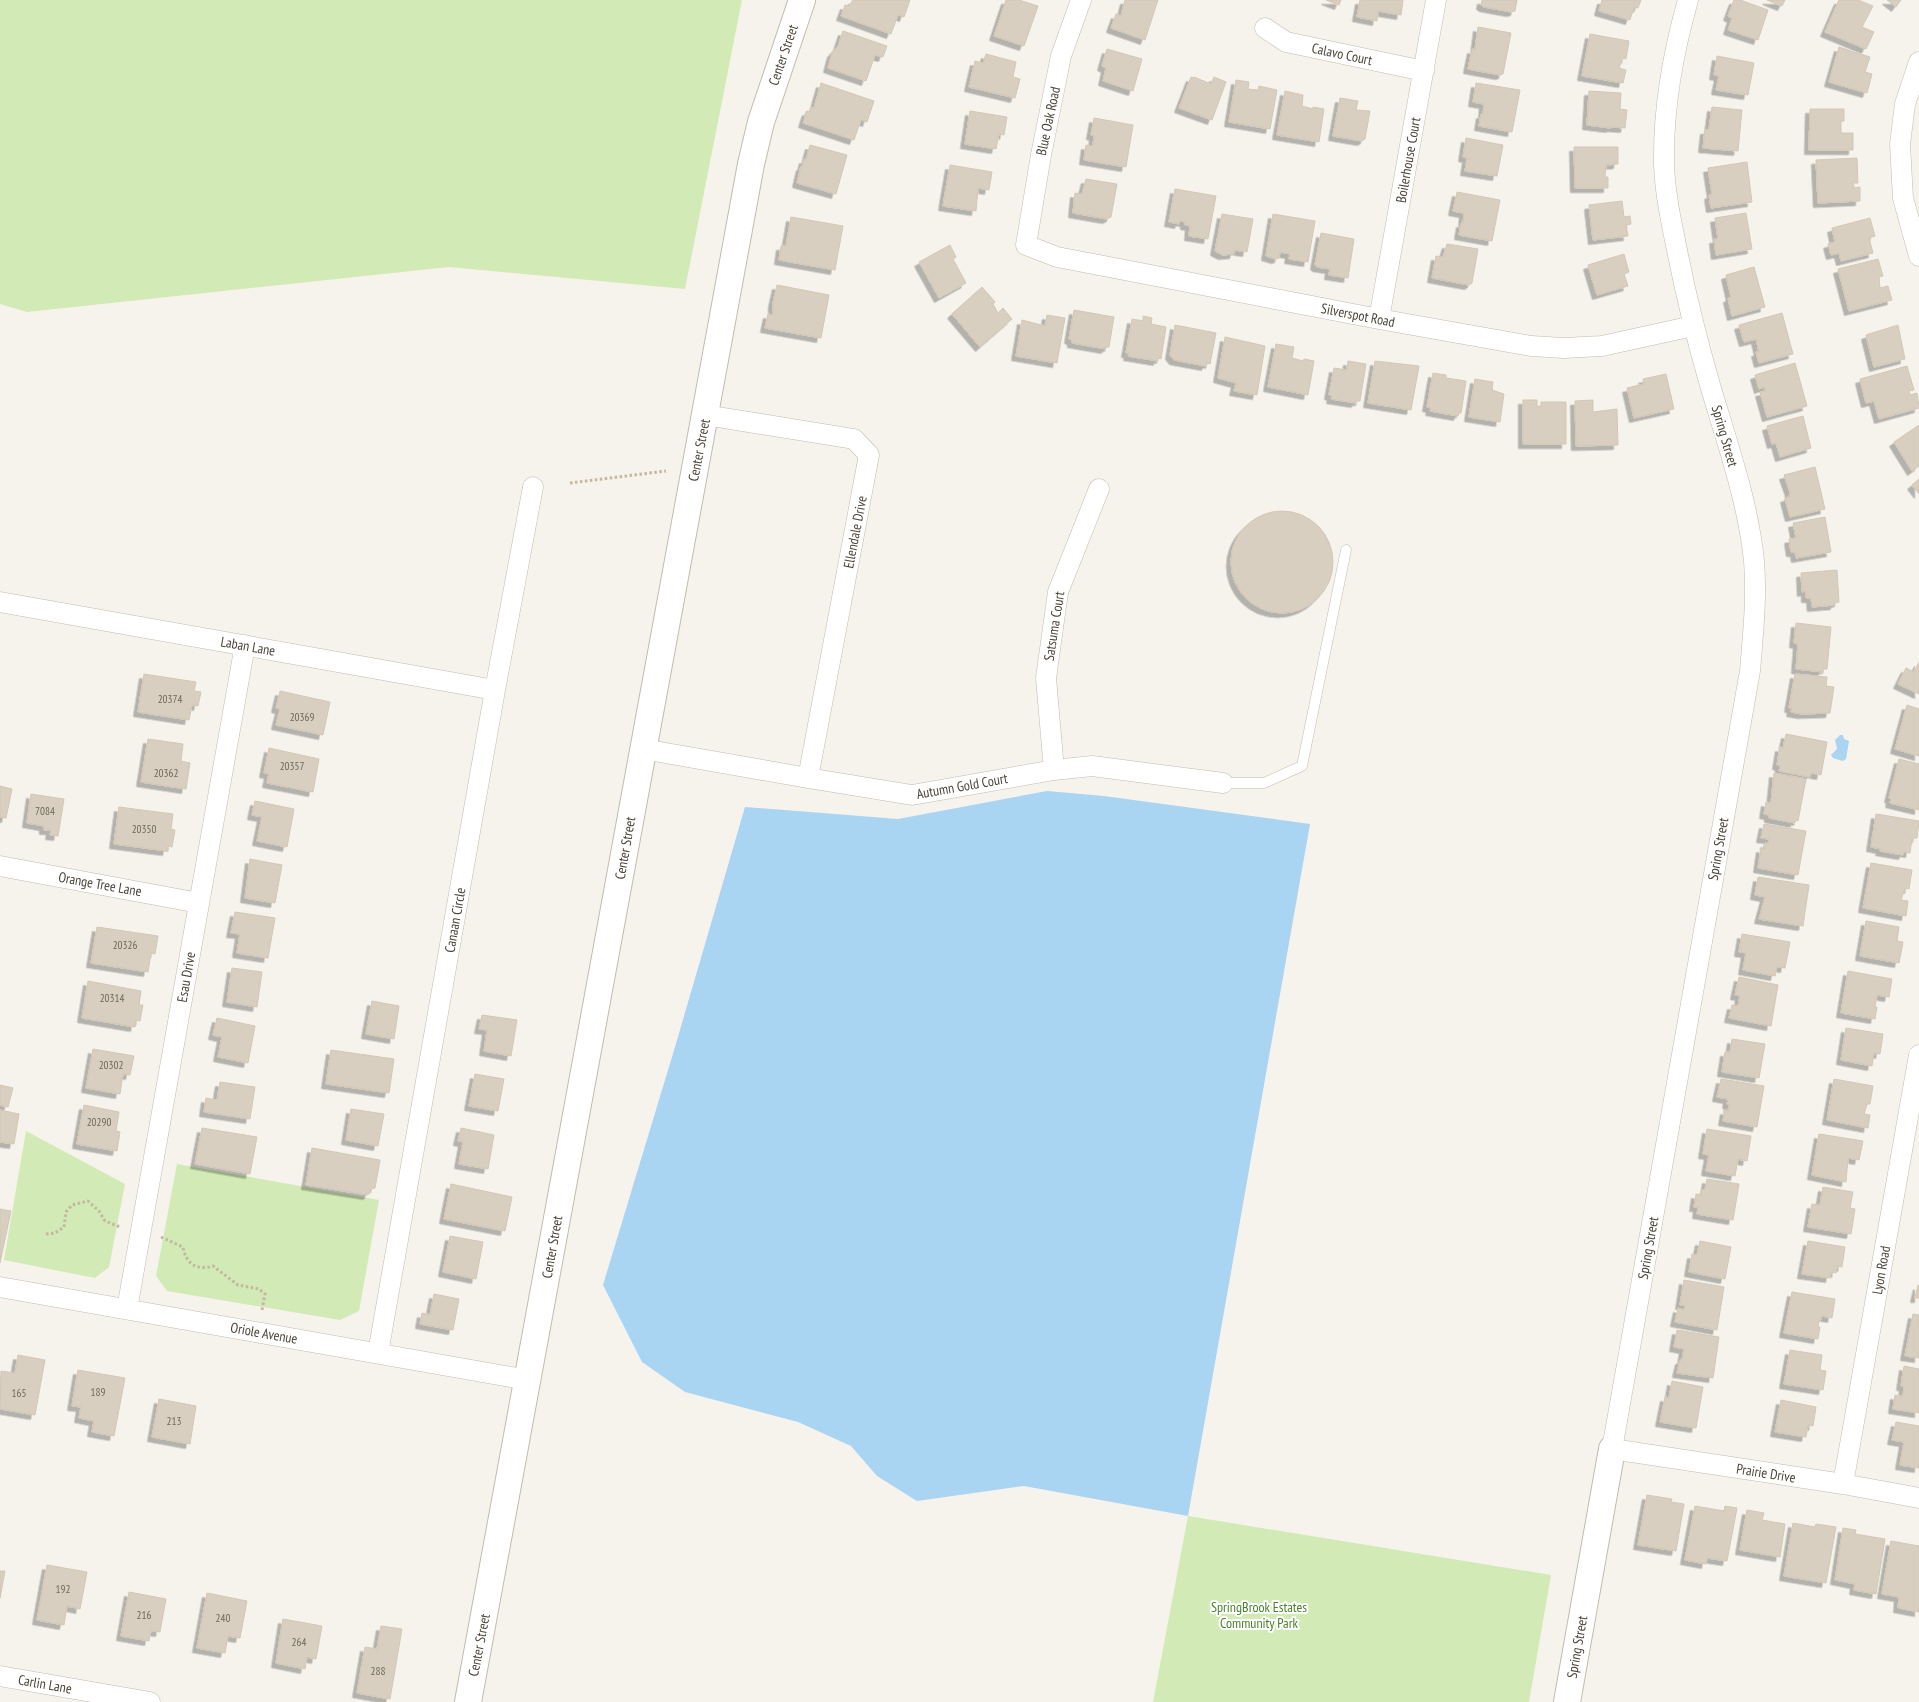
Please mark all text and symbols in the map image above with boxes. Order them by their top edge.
street label: Center Street [764,22,802,88]
street label: Calavo Court [1310,39,1374,69]
street label: Blue Oak Road [1032,85,1064,157]
street label: Boilerhouse Court [1392,116,1424,204]
street label: Silverspot Road [1320,299,1396,331]
street label: Spring Street [1708,403,1742,469]
street label: Center Street [684,417,714,483]
street label: Ellendale Drive [839,494,871,570]
street label: Satsuma Court [1040,590,1068,662]
street label: Laban Lane [219,632,277,660]
house number: 20374 [158,692,182,706]
house number: 20369 [290,710,314,724]
house number: 20357 [280,759,304,773]
house number: 20362 [154,766,178,780]
street label: Autumn Gold Court [915,769,1009,803]
house number: 7084 [35,804,55,818]
street label: Center Street [611,815,639,881]
street label: Spring Street [1704,816,1732,882]
house number: 20350 [132,822,156,836]
street label: Orange Tree Lane [57,868,143,900]
street label: Canaan Circle [440,886,470,954]
house number: 20326 [113,938,137,952]
street label: Esau Drive [173,950,199,1004]
house number: 20314 [100,991,124,1005]
house number: 20302 [99,1058,123,1072]
house number: 20290 [87,1115,111,1129]
street label: Center Street [538,1214,566,1280]
street label: Spring Street [1634,1215,1662,1281]
street label: Lyon Road [1868,1244,1894,1296]
street label: Oriole Avenue [229,1318,299,1348]
house number: 189 [91,1385,105,1399]
house number: 165 [12,1386,26,1400]
house number: 213 [167,1414,181,1428]
street label: Prairie Drive [1735,1459,1797,1487]
house number: 192 [56,1582,70,1596]
park label: SpringBrook Estates Community Park [1211,1598,1307,1632]
house number: 216 [137,1608,151,1622]
house number: 240 [216,1611,230,1625]
street label: Center Street [464,1612,494,1678]
street label: Spring Street [1563,1614,1591,1680]
house number: 264 [292,1635,306,1649]
house number: 288 [371,1664,385,1678]
street label: Carlin Lane [17,1670,73,1698]

